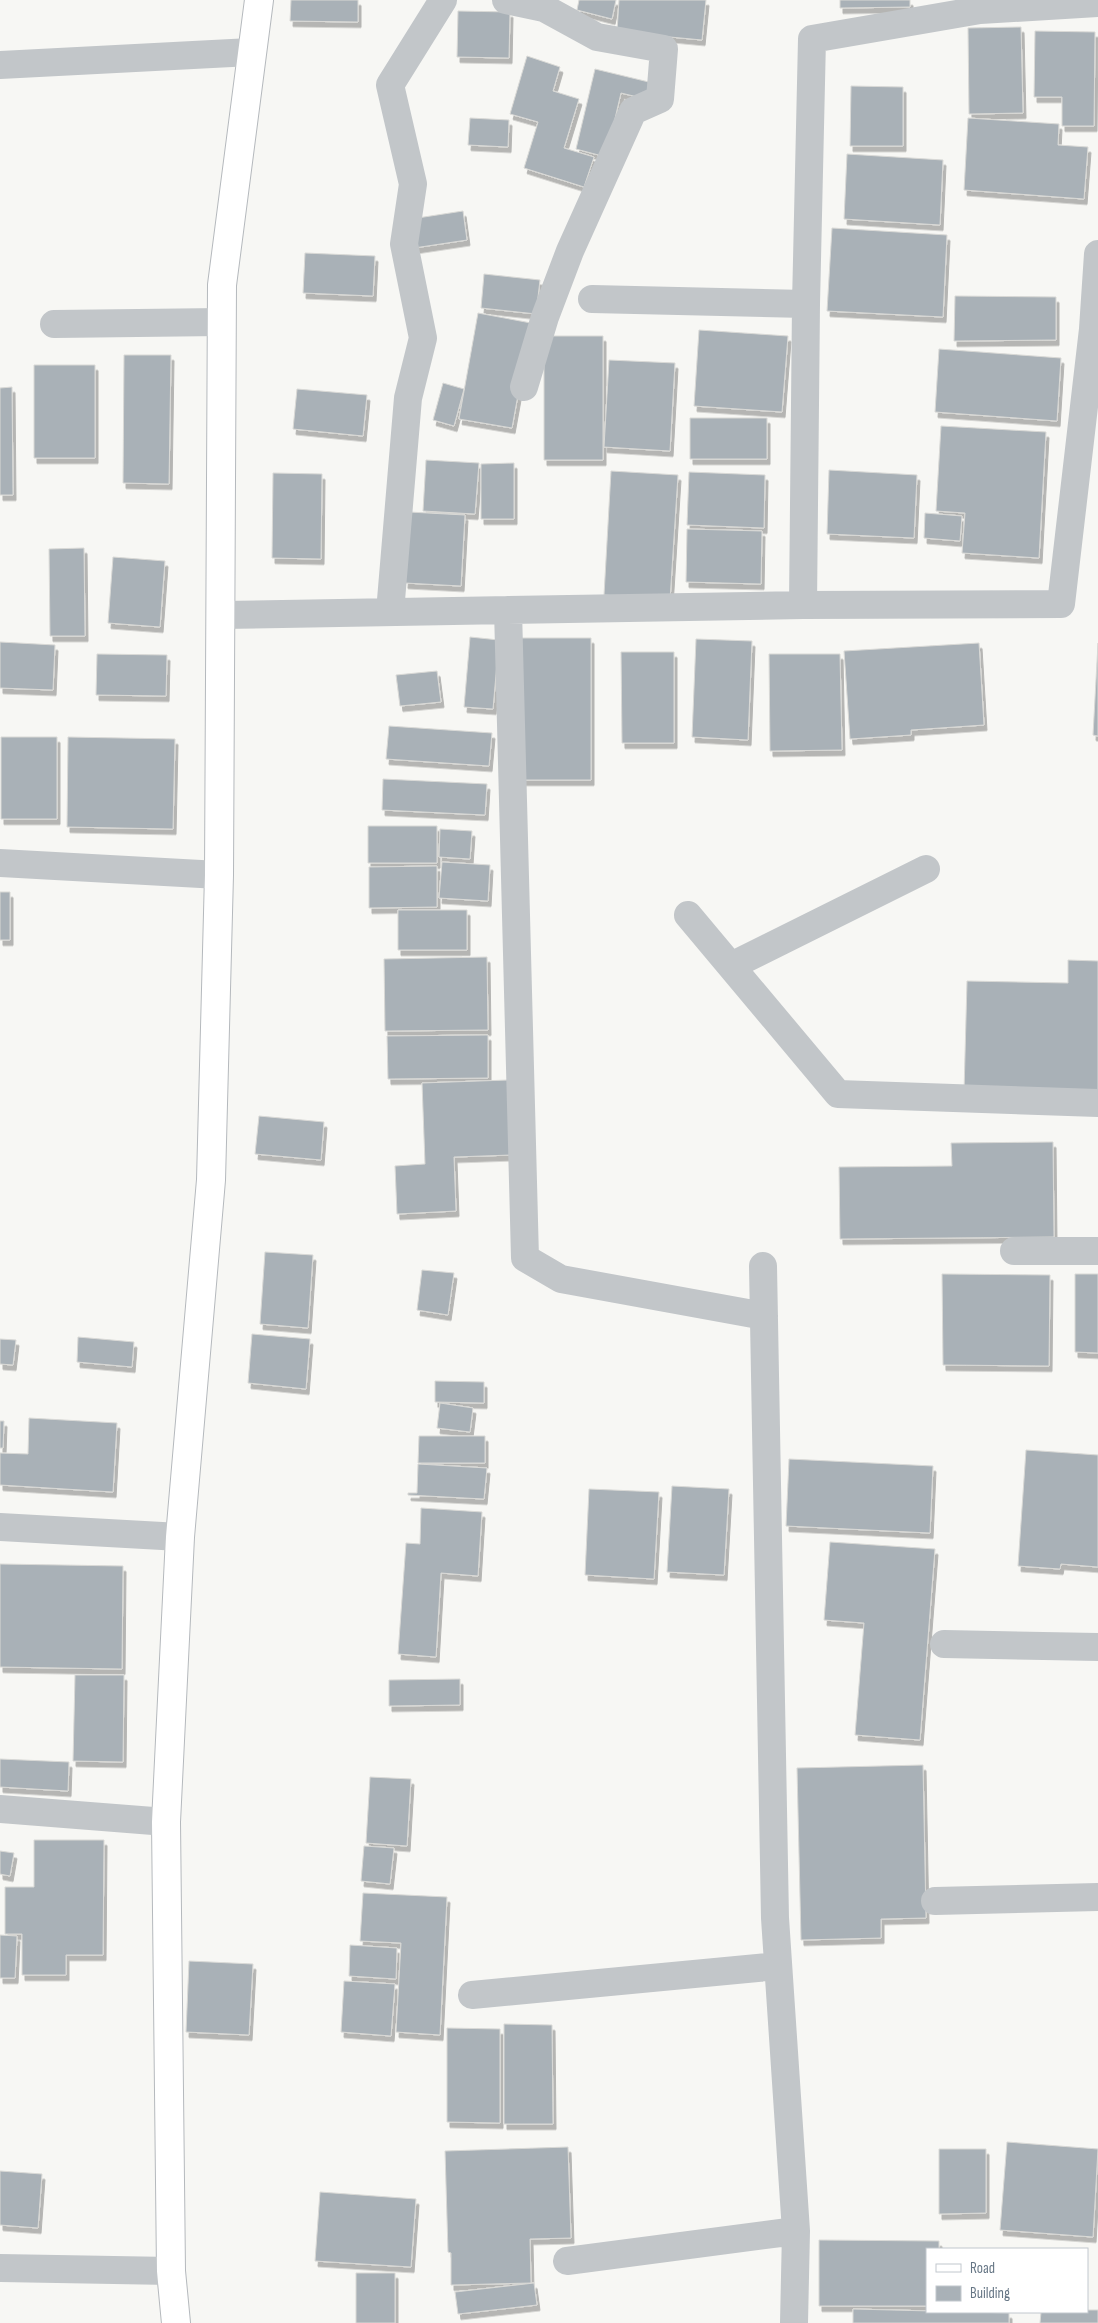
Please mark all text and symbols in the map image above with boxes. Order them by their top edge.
legend [926,2248,1088,2313]
text: Road [970,2259,995,2278]
text: Building [970,2284,1010,2303]

